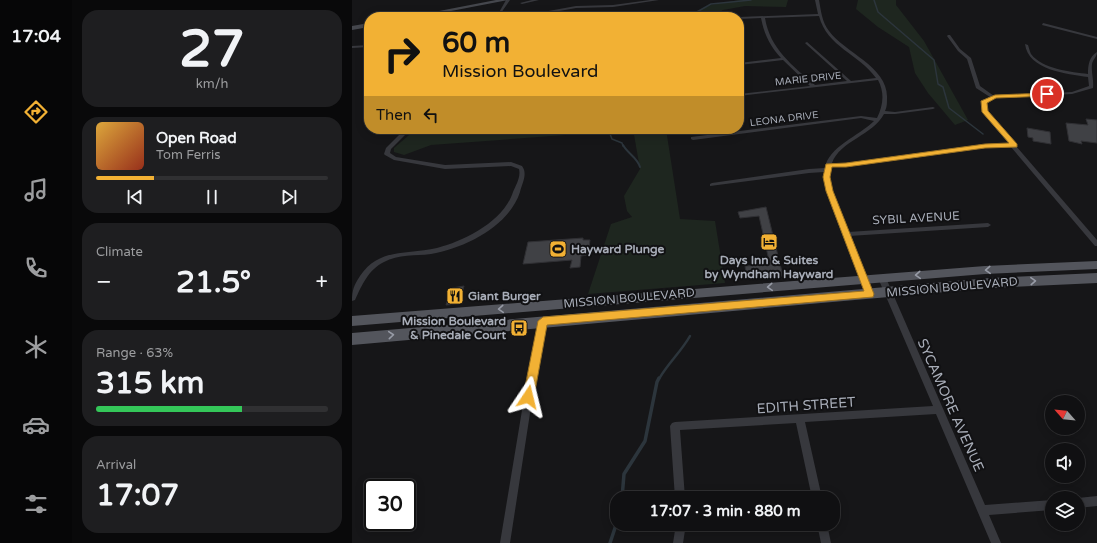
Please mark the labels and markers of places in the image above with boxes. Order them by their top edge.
pin [1030,77,1064,111]
hotel icon: Days Inn & Suites by Wyndham Hayward [759,232,779,252]
sports icon: Hayward Plunge [548,239,568,259]
place label: Hayward Plunge [571,242,665,257]
place label: Days Inn & Suites by Wyndham Hayward [705,253,833,282]
restaurant icon: Giant Burger [445,286,465,306]
place label: Giant Burger [468,289,541,304]
place label: Mission Boulevard & Pinedale Court [402,314,506,342]
bus stop icon: Mission Boulevard & Pinedale Court [509,318,529,338]

